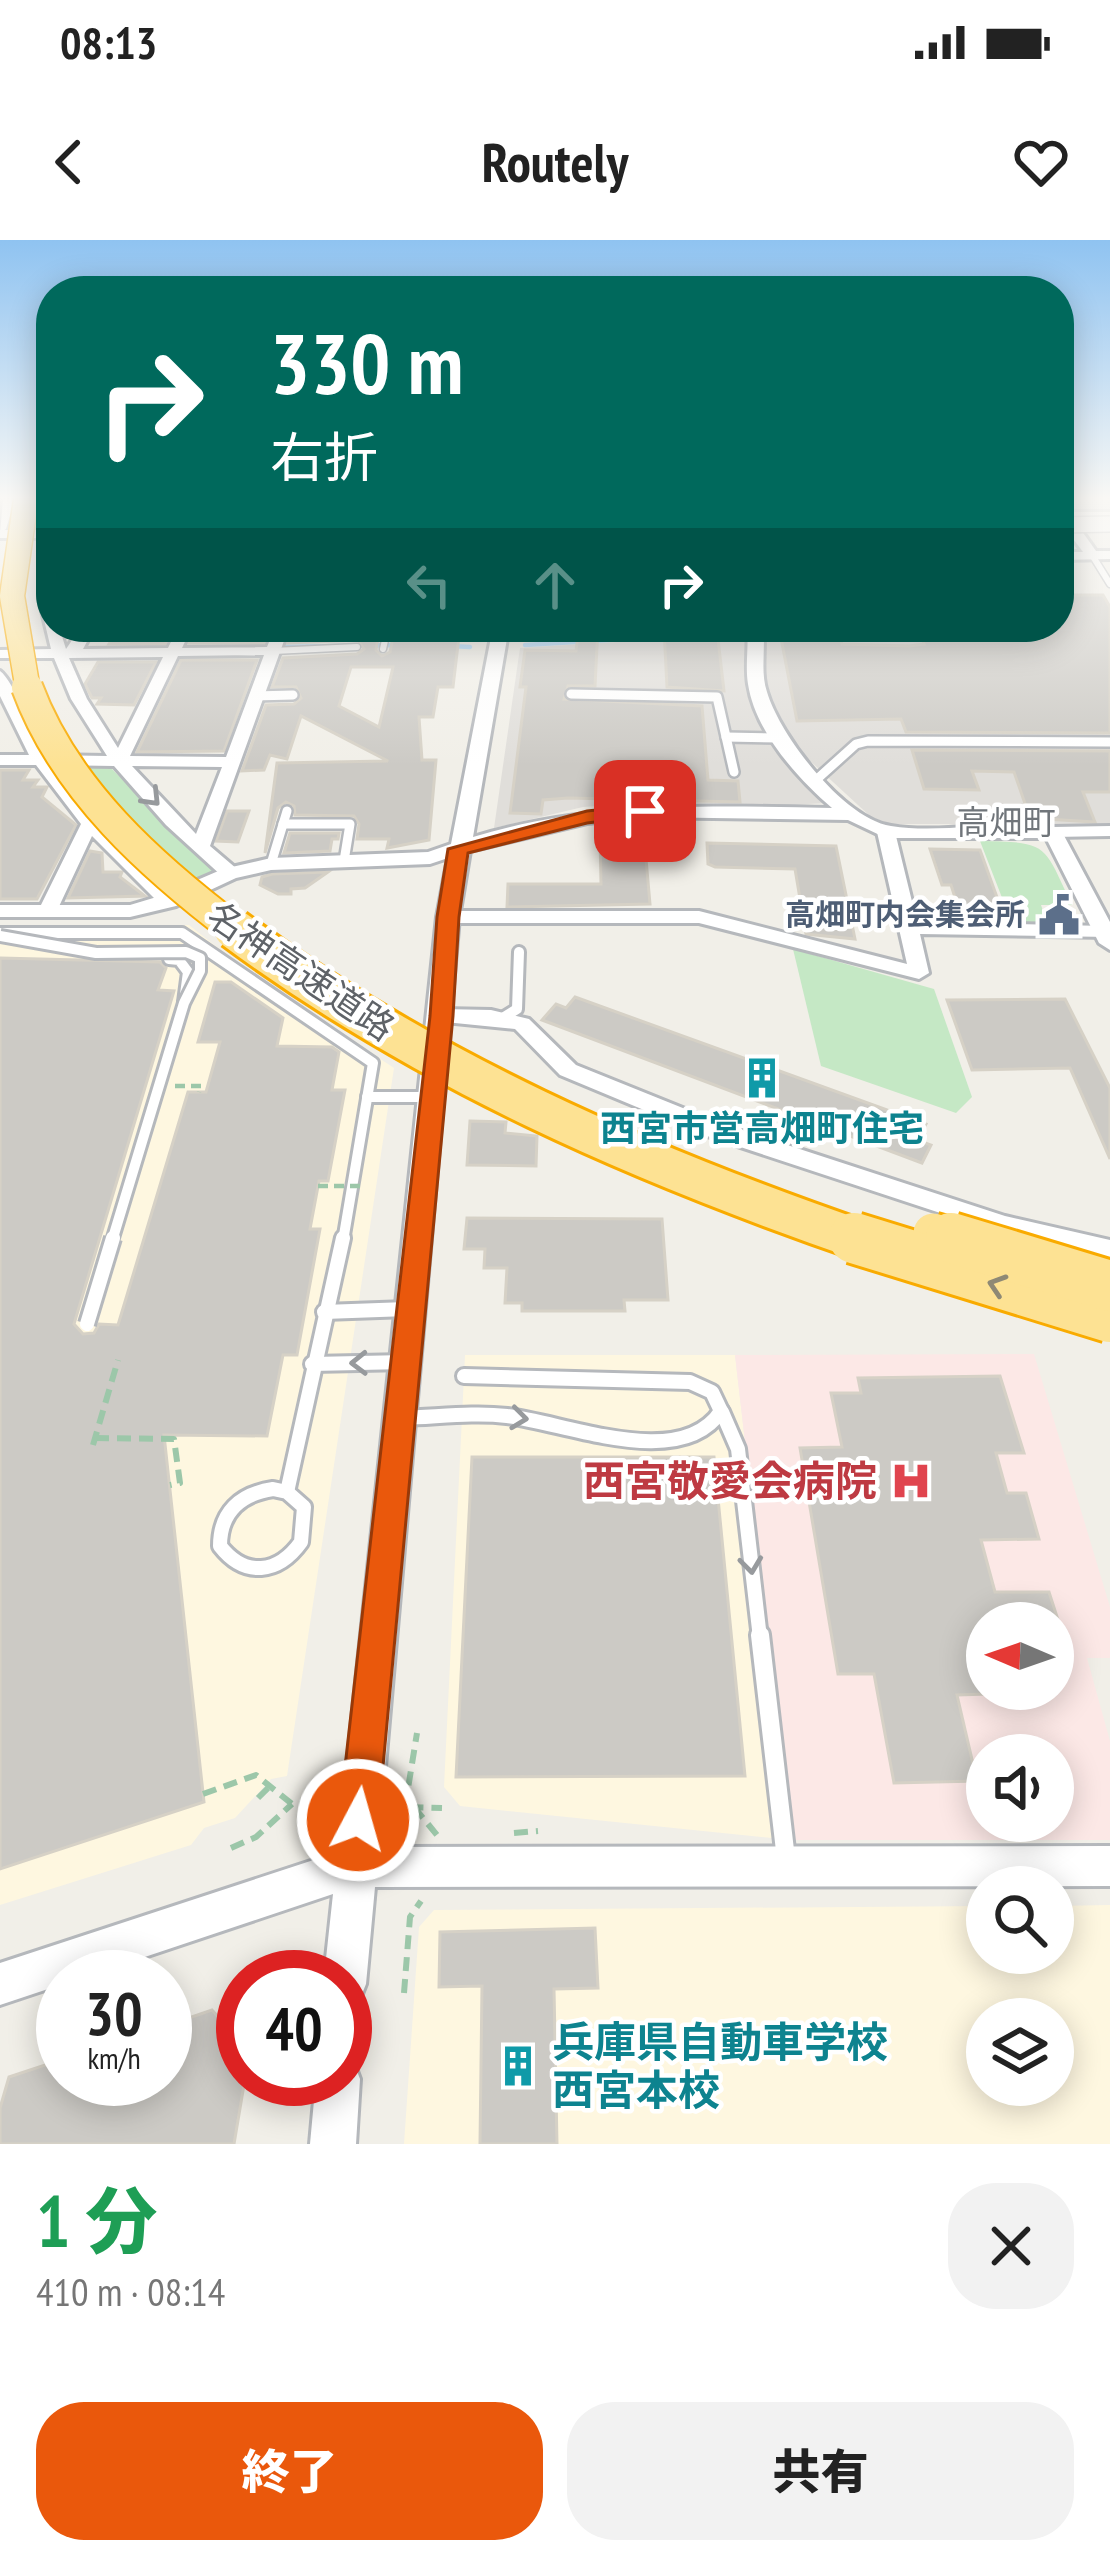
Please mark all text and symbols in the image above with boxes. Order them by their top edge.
text: 08:13 [60,13,157,71]
text: Routely [482,127,628,197]
icon: back [36,129,102,195]
icon: heart [1008,129,1074,195]
text: 330 m [270,308,463,417]
icon: right [72,324,228,480]
text: 右折 [270,422,378,492]
icon: left [396,552,462,618]
icon: ahead [522,552,588,618]
icon: right [648,552,714,618]
pin [594,760,696,862]
icon: arrive [612,778,678,844]
one-way arrow [137,784,159,806]
district label: 高畑町 [957,800,1056,843]
street label: 名神高速道路 [199,891,404,1050]
public building icon: 高畑町内会集会所 [1036,892,1082,938]
place label: 高畑町内会集会所 [785,894,1025,933]
building icon: 西宮市営高畑町住宅 [739,1055,785,1101]
place label: 西宮市営高畑町住宅 [600,1104,924,1151]
one-way arrow [987,1274,1008,1299]
one-way arrow [349,1350,368,1376]
one-way arrow [509,1405,528,1431]
place label: 西宮敬愛会病院 [583,1453,877,1508]
hospital icon: 西宮敬愛会病院 [888,1458,934,1504]
one-way arrow [738,1555,764,1575]
north arrow [966,1602,1074,1710]
map controls [966,1602,1074,2106]
button: sound [966,1734,1074,1842]
position arrow [295,1757,421,1883]
button: search [966,1866,1074,1974]
speed limit sign: 40 [216,1950,372,2106]
text: 30 [85,1974,143,2052]
button: layers [966,1998,1074,2106]
place label: 兵庫県自動車学校 西宮本校 [552,2014,888,2117]
text: km/h [87,2038,141,2077]
building icon: 兵庫県自動車学校 西宮本校 [495,2043,541,2089]
text: 1 分 [36,2174,157,2267]
button: close [948,2183,1074,2309]
text: 410 m · 08:14 [36,2266,225,2317]
button: 終了 [36,2402,543,2540]
button: 共有 [567,2402,1074,2540]

